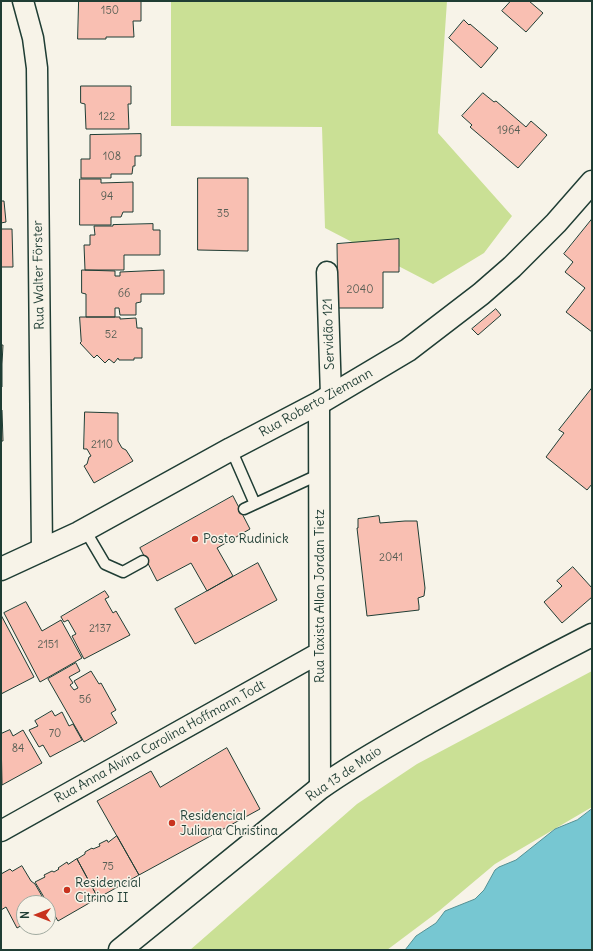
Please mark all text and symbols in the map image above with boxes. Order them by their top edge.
house number: 150 [101,4,119,18]
house number: 122 [99,110,115,124]
house number: 1964 [497,124,521,138]
house number: 108 [103,150,121,164]
house number: 94 [101,190,113,204]
house number: 35 [217,207,229,221]
street label: Rua Walter Förster [30,220,48,330]
house number: 2040 [347,283,373,297]
house number: 66 [118,287,130,301]
street label: Servidão 121 [320,298,338,370]
house number: 52 [105,328,117,342]
street label: Rua Roberto Ziemann [257,365,375,441]
house number: 2110 [91,438,113,452]
street label: Rua Taxista Allan Jordan Tietz [312,509,328,683]
place label: Posto Rudinick [203,531,289,547]
marker: Posto Rudinick [190,534,200,544]
house number: 2041 [379,551,403,565]
house number: 2137 [89,622,111,636]
house number: 2151 [37,638,59,652]
street label: Rua Anna Alvina Carolina Hoffmann Todt [52,677,268,807]
house number: 56 [79,693,91,707]
house number: 70 [49,727,61,741]
house number: 84 [12,742,24,756]
street label: Rua 13 de Maio [303,743,385,805]
place label: Residencial Juliana Christina [180,808,278,839]
marker: Residencial Juliana Christina [167,818,177,828]
house number: 75 [102,860,114,874]
place label: Residencial Citrino II [75,875,141,906]
marker: Residencial Citrino II [62,885,72,895]
north arrow [16,895,56,935]
text: N [18,911,32,919]

